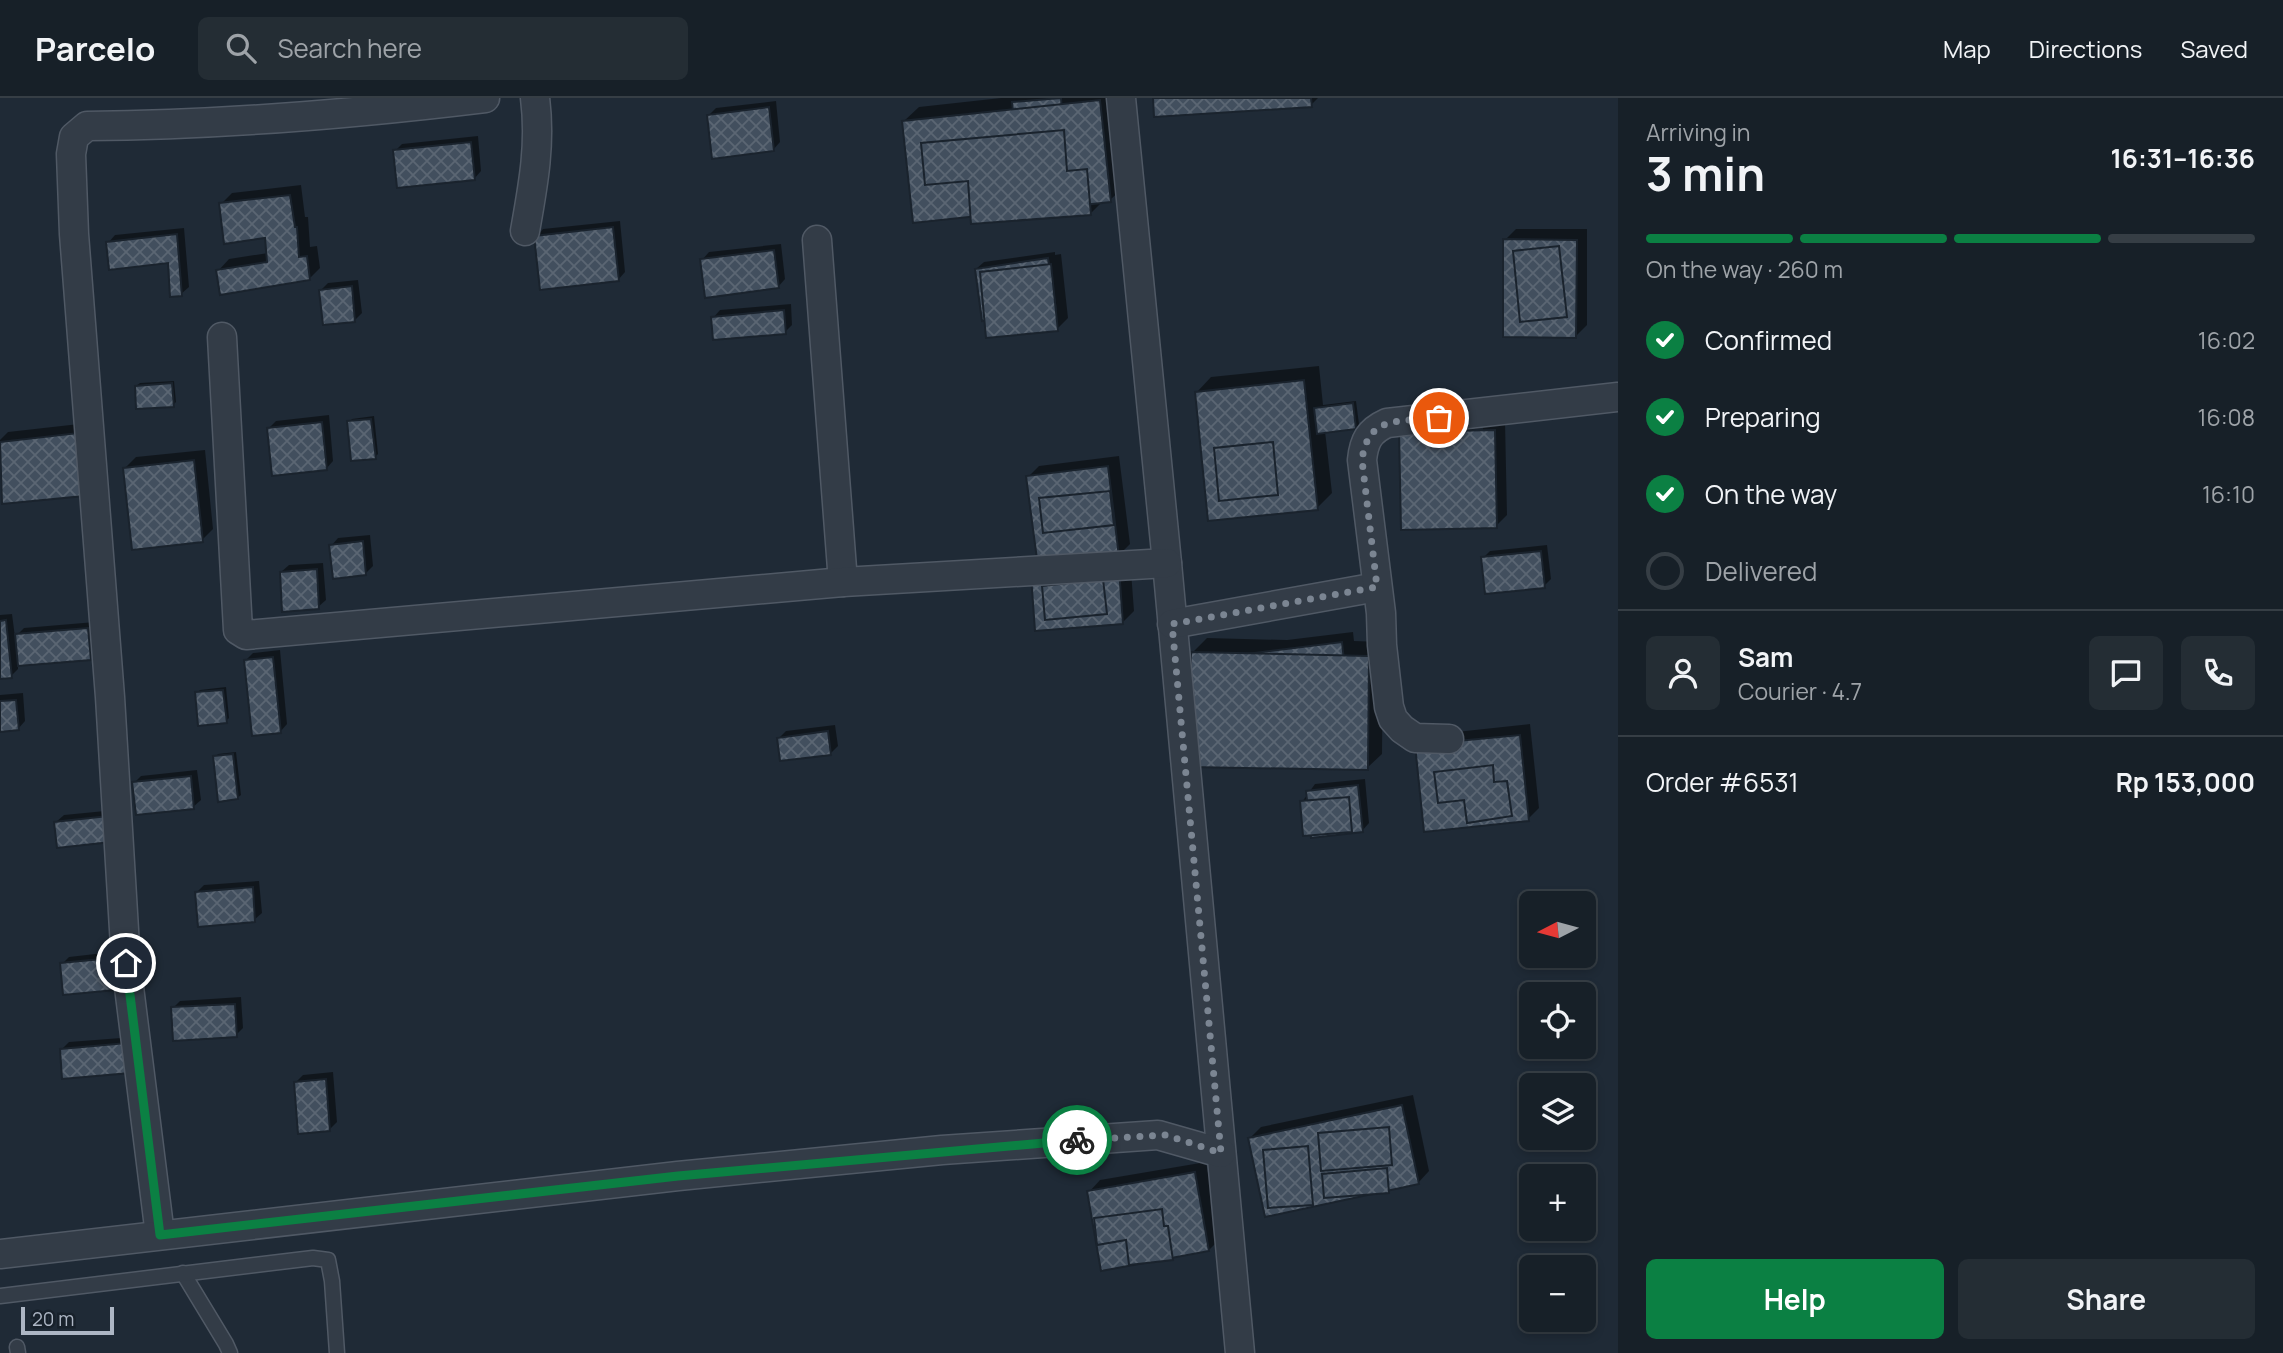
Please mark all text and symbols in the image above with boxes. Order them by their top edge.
search box [198,17,688,80]
text: Parcelo [35,26,156,71]
icon: search [222,29,260,67]
text: Search here [278,30,422,66]
text: Map [1943,32,1991,65]
text: Directions [2029,32,2142,65]
text: Saved [2180,32,2248,65]
text: Arriving in [1646,116,1751,148]
text: 16:31–16:36 [2110,140,2255,176]
text: 3 min [1646,142,1765,205]
text: On the way · 260 m [1646,253,1843,285]
icon: check [1646,321,1684,359]
text: Confirmed [1705,322,1832,358]
text: 16:02 [2198,324,2255,356]
pin [1409,388,1469,448]
icon: check [1646,398,1684,436]
icon: bag [1420,399,1458,437]
text: Preparing [1705,399,1821,435]
text: 16:08 [2198,401,2255,433]
icon: check [1646,475,1684,513]
text: On the way [1705,476,1837,512]
text: 16:10 [2202,478,2255,510]
text: Delivered [1705,553,1817,589]
button: person [1646,636,1720,710]
button: chat [2089,636,2163,710]
button: phone [2181,636,2255,710]
text: Sam [1738,639,1793,675]
text: Courier · 4.7 [1738,675,1862,707]
text: Order #6531 [1646,764,1799,800]
text: Rp 153,000 [2116,764,2255,800]
north arrow [1519,891,1596,968]
map controls [1519,891,1596,1332]
pin [96,933,156,993]
icon: home [107,944,145,982]
button: locate [1519,982,1596,1059]
button: layers [1519,1073,1596,1150]
courier [1042,1105,1112,1175]
icon: bike [1058,1121,1096,1159]
button: + [1519,1164,1596,1241]
button: − [1519,1255,1596,1332]
button: Help [1646,1259,1944,1339]
button: Share [1958,1259,2255,1339]
scale bar [21,1304,114,1336]
text: 20 m [32,1306,74,1332]

